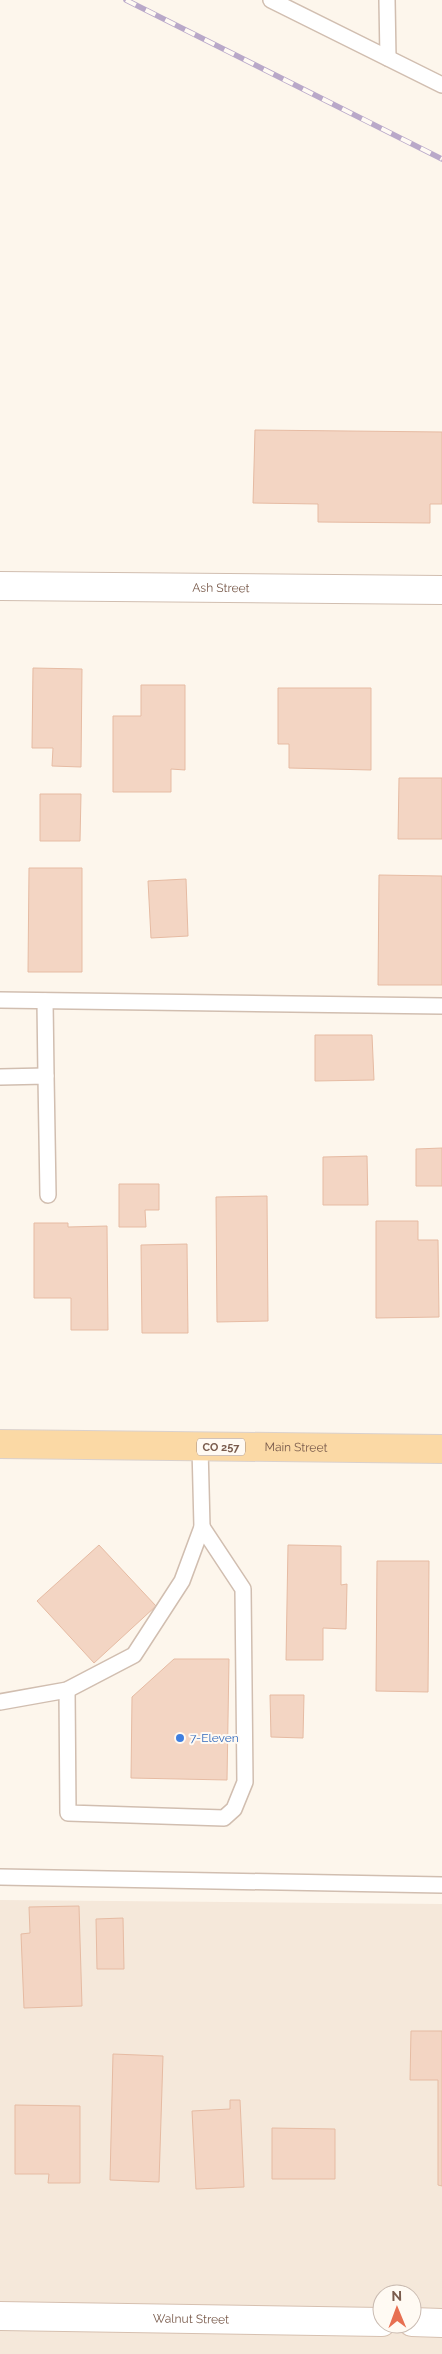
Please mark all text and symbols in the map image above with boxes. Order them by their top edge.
street label: Ash Street [192,581,250,595]
road number: CO 257 [197,1438,245,1455]
street label: Main Street [264,1440,328,1455]
place label: 7-Eleven [190,1731,239,1745]
marker: 7-Eleven [174,1732,186,1744]
north arrow [372,2284,422,2334]
text: N [391,2288,402,2304]
street label: Walnut Street [153,2311,229,2327]

